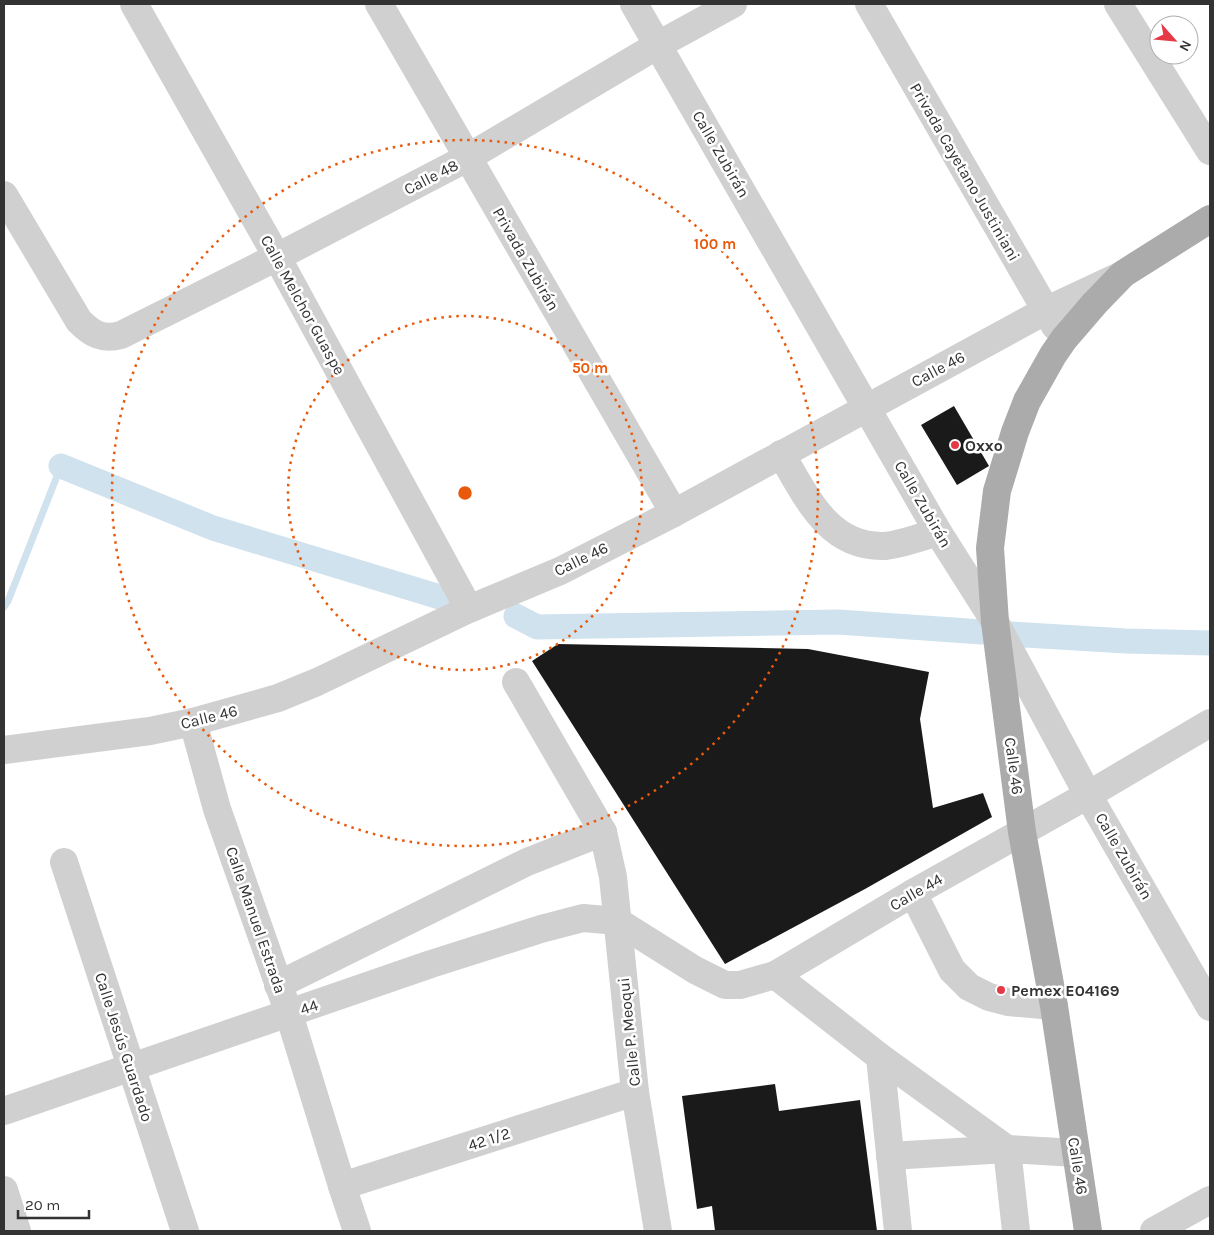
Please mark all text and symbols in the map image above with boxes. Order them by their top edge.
north arrow [1149,15,1199,65]
text: N [1175,37,1195,54]
street label: Privada Cayetano Justiniani [906,80,1024,264]
street label: Calle Zubirán [688,107,754,201]
street label: Calle 48 [401,155,461,199]
street label: Privada Zubirán [489,204,563,314]
street label: Calle Melchor Guaspe [257,232,349,378]
text: 100 m [694,235,736,253]
street label: Calle 46 [908,347,968,391]
text: 50 m [572,359,608,377]
place label: Oxxo [965,436,1003,455]
marker: Oxxo [949,439,961,451]
street label: Calle Zubirán [890,457,956,551]
centre of rings [456,484,474,502]
street label: Calle 46 [551,538,611,580]
street label: Calle 46 [179,701,239,733]
street label: Calle 46 [1001,736,1027,796]
street label: Calle Zubirán [1091,809,1157,903]
street label: Calle Manuel Estrada [222,844,290,996]
street label: Calle 44 [886,869,946,915]
street label: Calle Jesús Guardado [91,970,157,1124]
street label: Calle P. Meoqui [614,977,644,1087]
place label: Pemex E04169 [1011,981,1120,1000]
marker: Pemex E04169 [995,984,1007,996]
street label: 44 [297,995,321,1019]
street label: 42 1/2 [465,1123,513,1155]
street label: Calle 46 [1064,1136,1092,1196]
scale bar [18,1188,89,1220]
text: 20 m [25,1196,60,1214]

